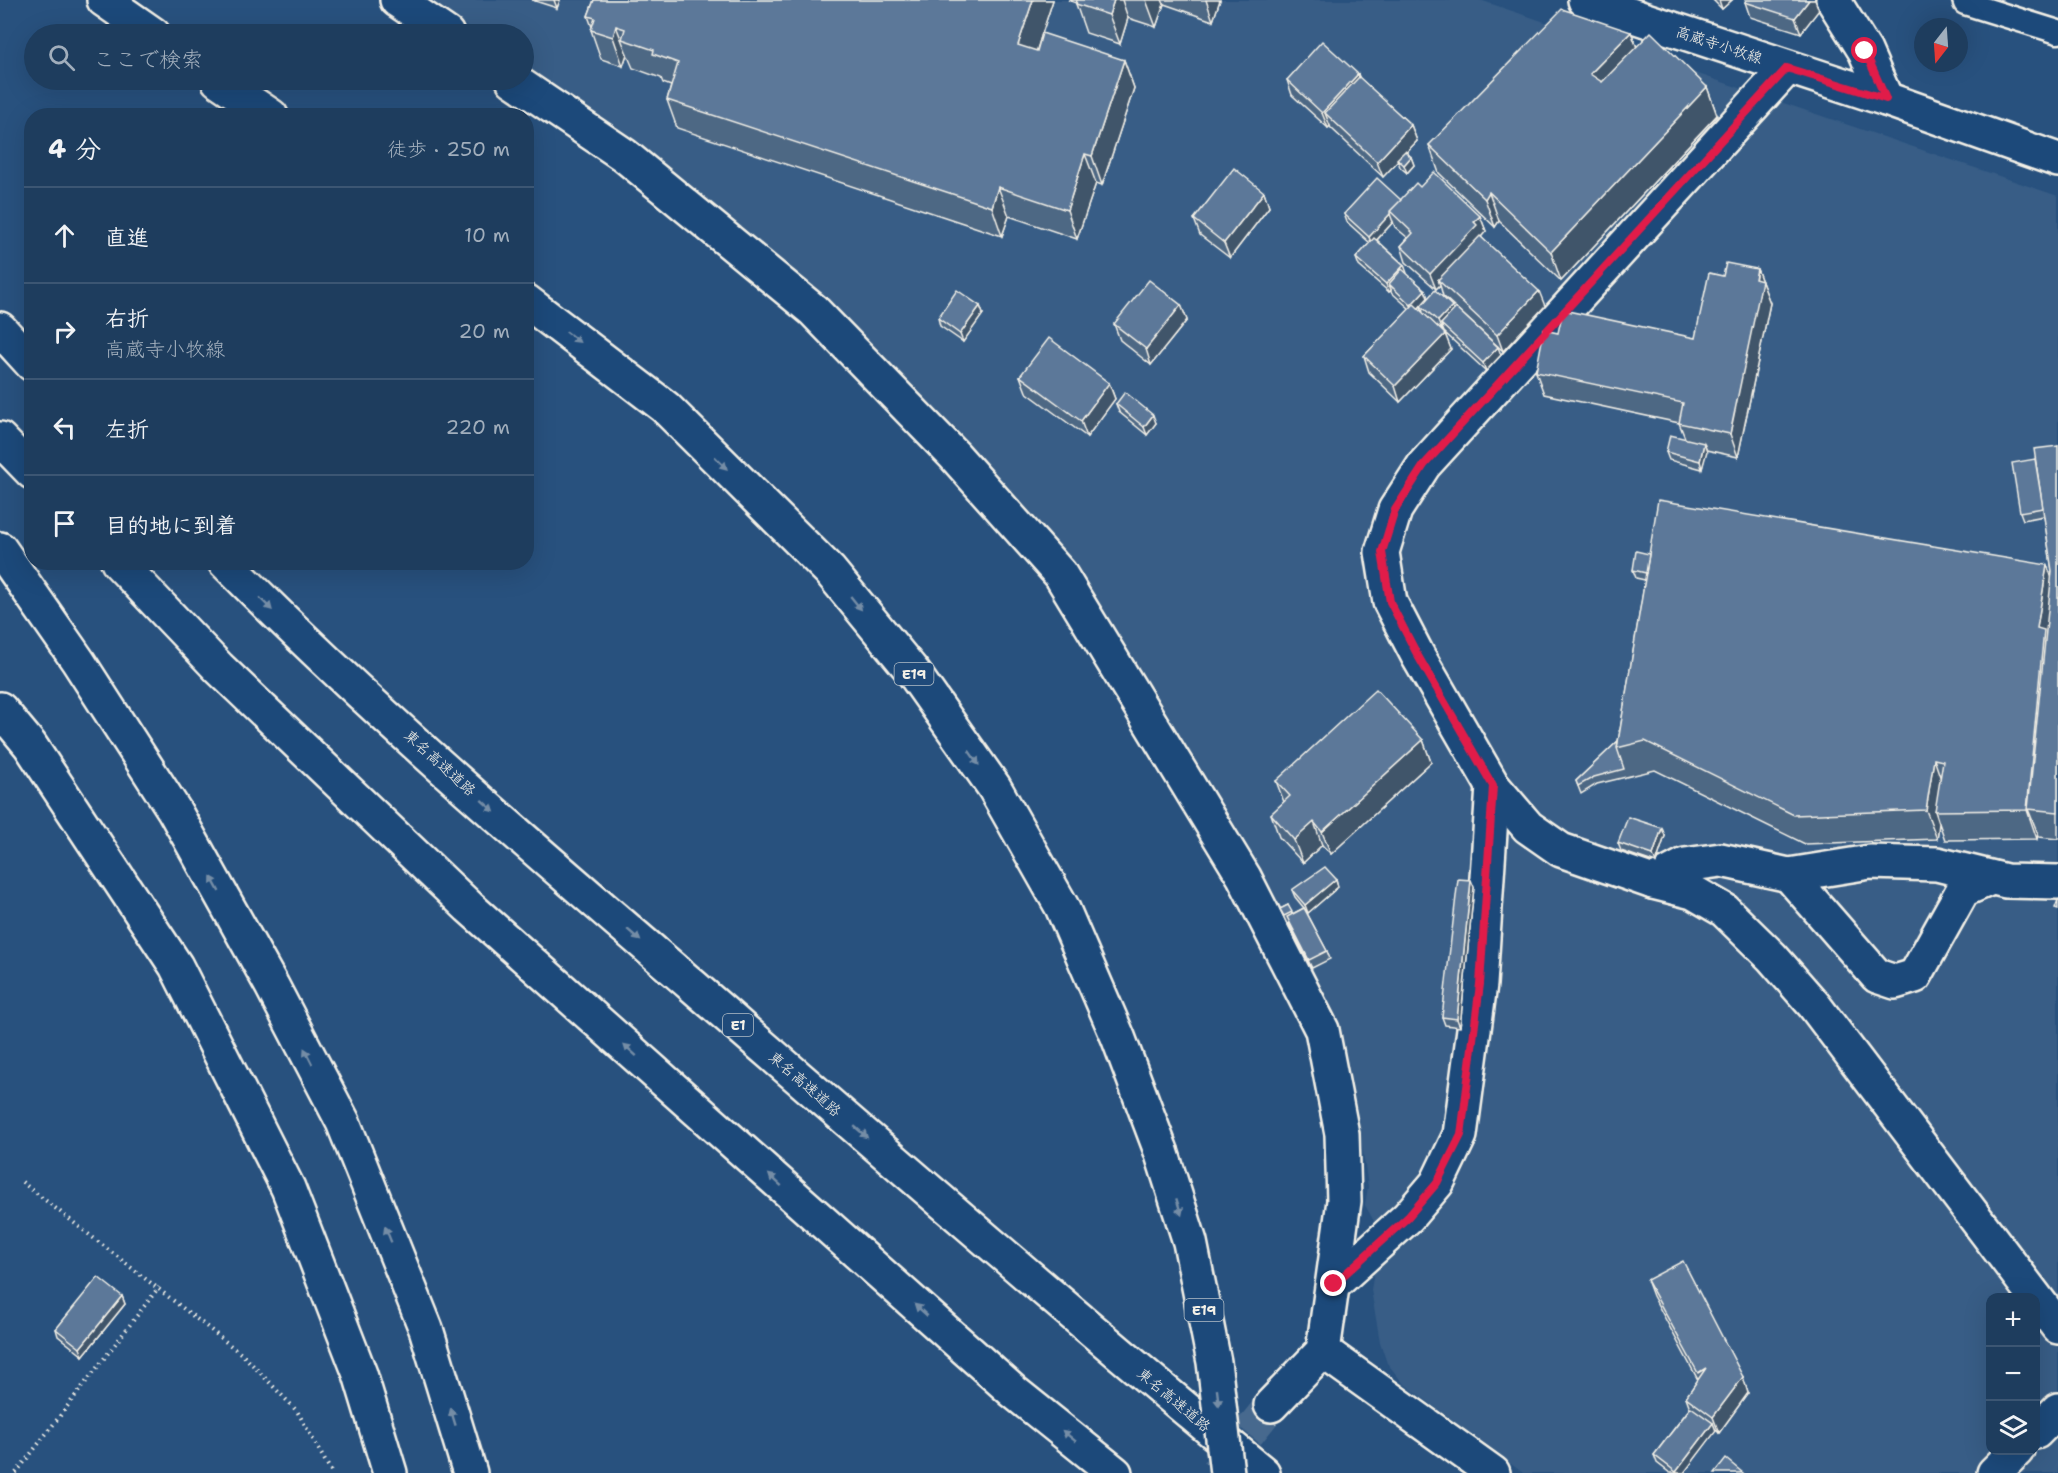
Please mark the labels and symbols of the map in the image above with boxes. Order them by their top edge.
north arrow [1914,18,1968,72]
street label: 高蔵寺小牧線 [1673,22,1765,68]
route start [1851,37,1877,63]
one-way arrow [565,330,580,342]
one-way arrow [713,455,727,469]
one-way arrow [849,595,862,610]
one-way arrow [259,597,273,611]
road number: E19 [894,663,934,685]
street label: 東名高速道路 [400,725,480,801]
one-way arrow [968,750,980,766]
one-way arrow [480,799,495,812]
one-way arrow [210,875,220,892]
one-way arrow [626,928,641,941]
road number: E1 [723,1014,753,1036]
one-way arrow [622,1044,637,1057]
one-way arrow [303,1047,313,1064]
street label: 東名高速道路 [764,1047,846,1121]
one-way arrow [853,1125,868,1138]
one-way arrow [768,1174,783,1187]
one-way arrow [1175,1198,1185,1216]
one-way arrow [383,1224,393,1242]
route end [1320,1270,1346,1296]
road number: E19 [1184,1299,1224,1321]
one-way arrow [914,1304,929,1317]
street label: 東名高速道路 [1133,1363,1215,1437]
one-way arrow [1214,1388,1223,1407]
one-way arrow [448,1408,457,1426]
one-way arrow [1061,1430,1077,1443]

